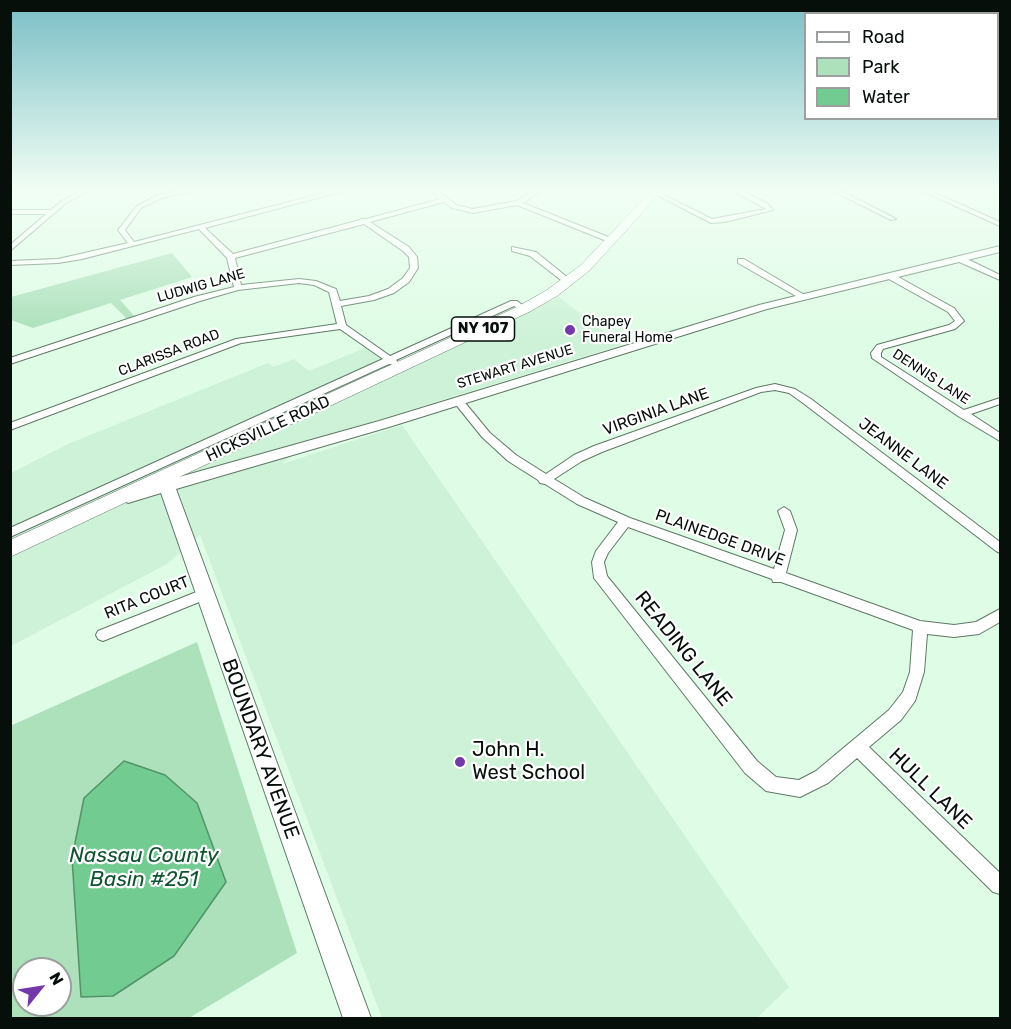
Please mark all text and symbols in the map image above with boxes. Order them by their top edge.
legend [804,12,999,120]
text: Road [862,26,905,48]
text: Park [862,56,899,78]
text: Water [862,86,910,108]
street label: LUDWIG LANE [155,265,247,307]
place label: Chapey Funeral Home [582,314,673,346]
road number: NY 107 [452,317,514,341]
marker: Chapey Funeral Home [563,323,577,337]
street label: CLARISSA ROAD [116,326,222,380]
street label: STEWART AVENUE [455,341,575,393]
street label: DENNIS LANE [889,346,973,408]
street label: VIRGINIA LANE [600,384,712,440]
street label: HICKSVILLE ROAD [203,392,333,466]
street label: JEANNE LANE [855,414,951,494]
street label: PLAINEDGE DRIVE [652,506,788,570]
street label: RITA COURT [102,572,192,624]
street label: READING LANE [629,587,737,711]
street label: BOUNDARY AVENUE [216,656,304,842]
place label: John H. West School [472,738,585,785]
street label: HULL LANE [883,743,977,835]
marker: John H. West School [453,755,467,769]
water label: Nassau County Basin #251 [69,843,219,893]
north arrow [12,957,72,1017]
text: N [45,969,67,988]

